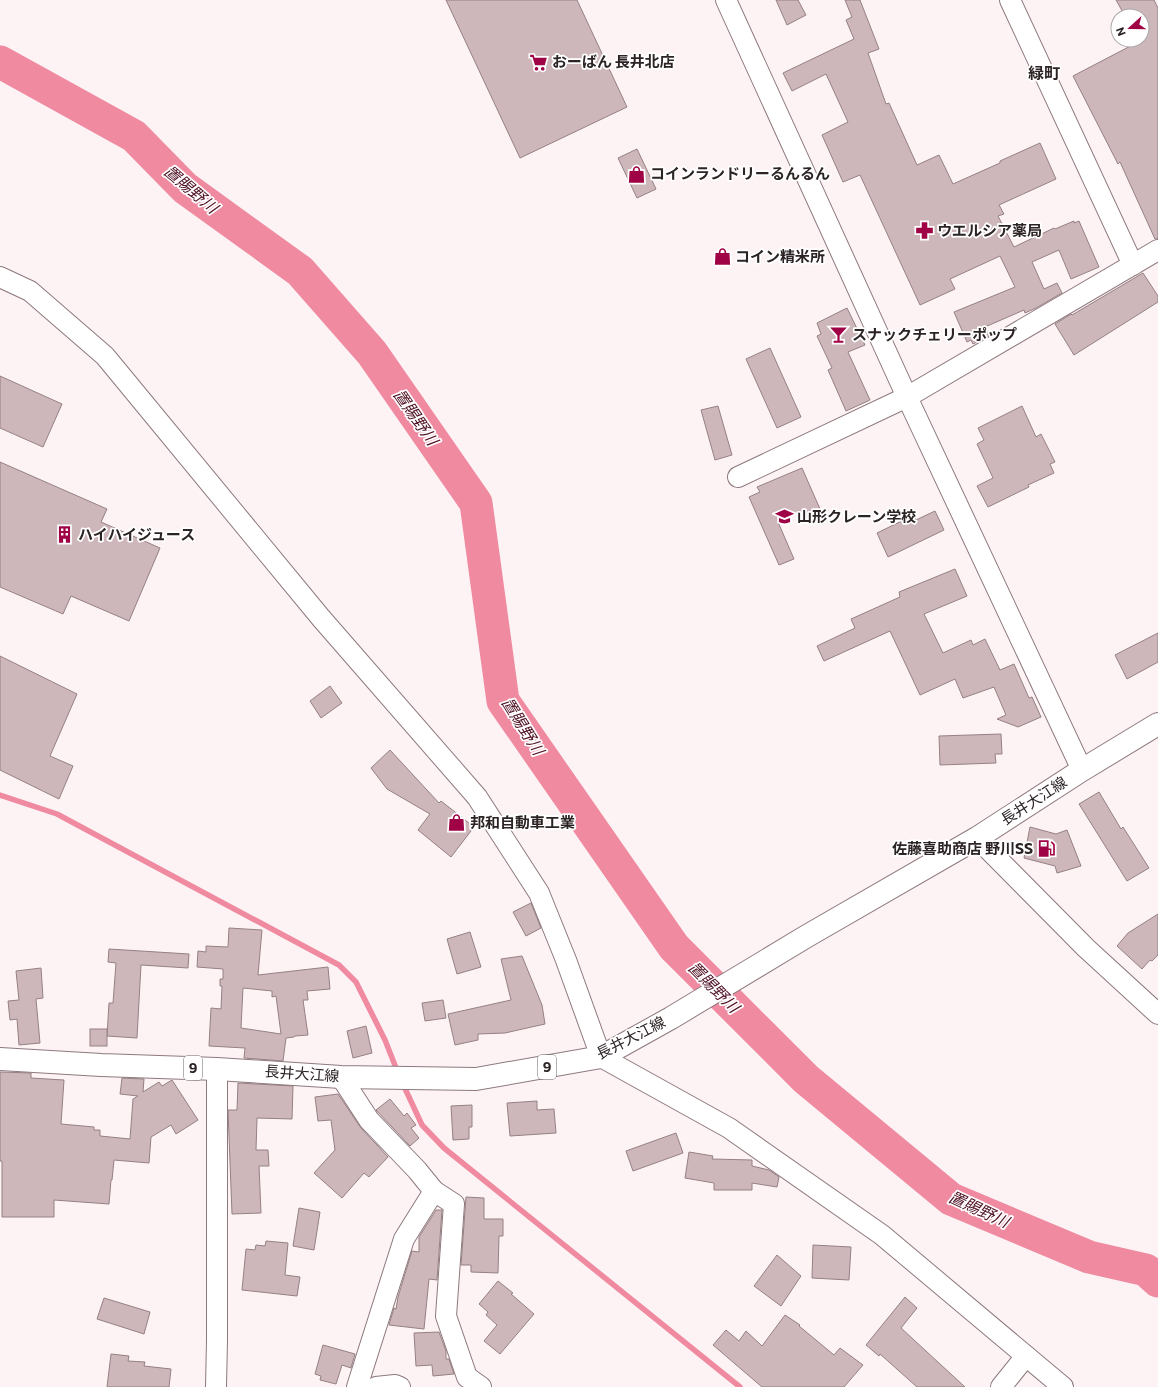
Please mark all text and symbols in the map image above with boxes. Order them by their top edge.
north arrow [1110,8,1150,48]
text: N [1113,26,1128,38]
supermarket icon: おーばん 長井北店 [529,52,549,72]
place label: おーばん 長井北店 [552,52,675,70]
district label: 緑町 [1028,63,1060,82]
water label: 置賜野川 [161,161,223,218]
shop icon: コインランドリーるんるん [627,164,647,184]
place label: コインランドリーるんるん [650,164,830,182]
pharmacy icon: ウエルシア薬局 [914,221,934,241]
place label: ウエルシア薬局 [937,221,1042,239]
shop icon: コイン精米所 [712,247,732,267]
place label: コイン精米所 [735,247,825,265]
bar icon: スナックチェリーポップ [829,325,849,345]
place label: スナックチェリーポップ [852,325,1017,343]
water label: 置賜野川 [390,385,444,450]
school or university icon: 山形クレーン学校 [774,507,794,527]
place label: 山形クレーン学校 [797,507,916,525]
building icon: ハイハイジュース [55,525,75,545]
place label: ハイハイジュース [78,525,195,543]
water label: 置賜野川 [498,694,549,760]
street label: 長井大江線 [997,772,1070,828]
shop icon: 邦和自動車工業 [447,813,467,833]
place label: 邦和自動車工業 [470,813,575,831]
place label: 佐藤喜助商店 野川SS [892,839,1033,857]
fuel station icon: 佐藤喜助商店 野川SS [1036,839,1056,859]
water label: 置賜野川 [685,957,745,1017]
street label: 長井大江線 [593,1012,668,1062]
road number: 9 [538,1055,556,1079]
road number: 9 [184,1056,202,1080]
street label: 長井大江線 [264,1061,340,1085]
water label: 置賜野川 [946,1186,1014,1232]

